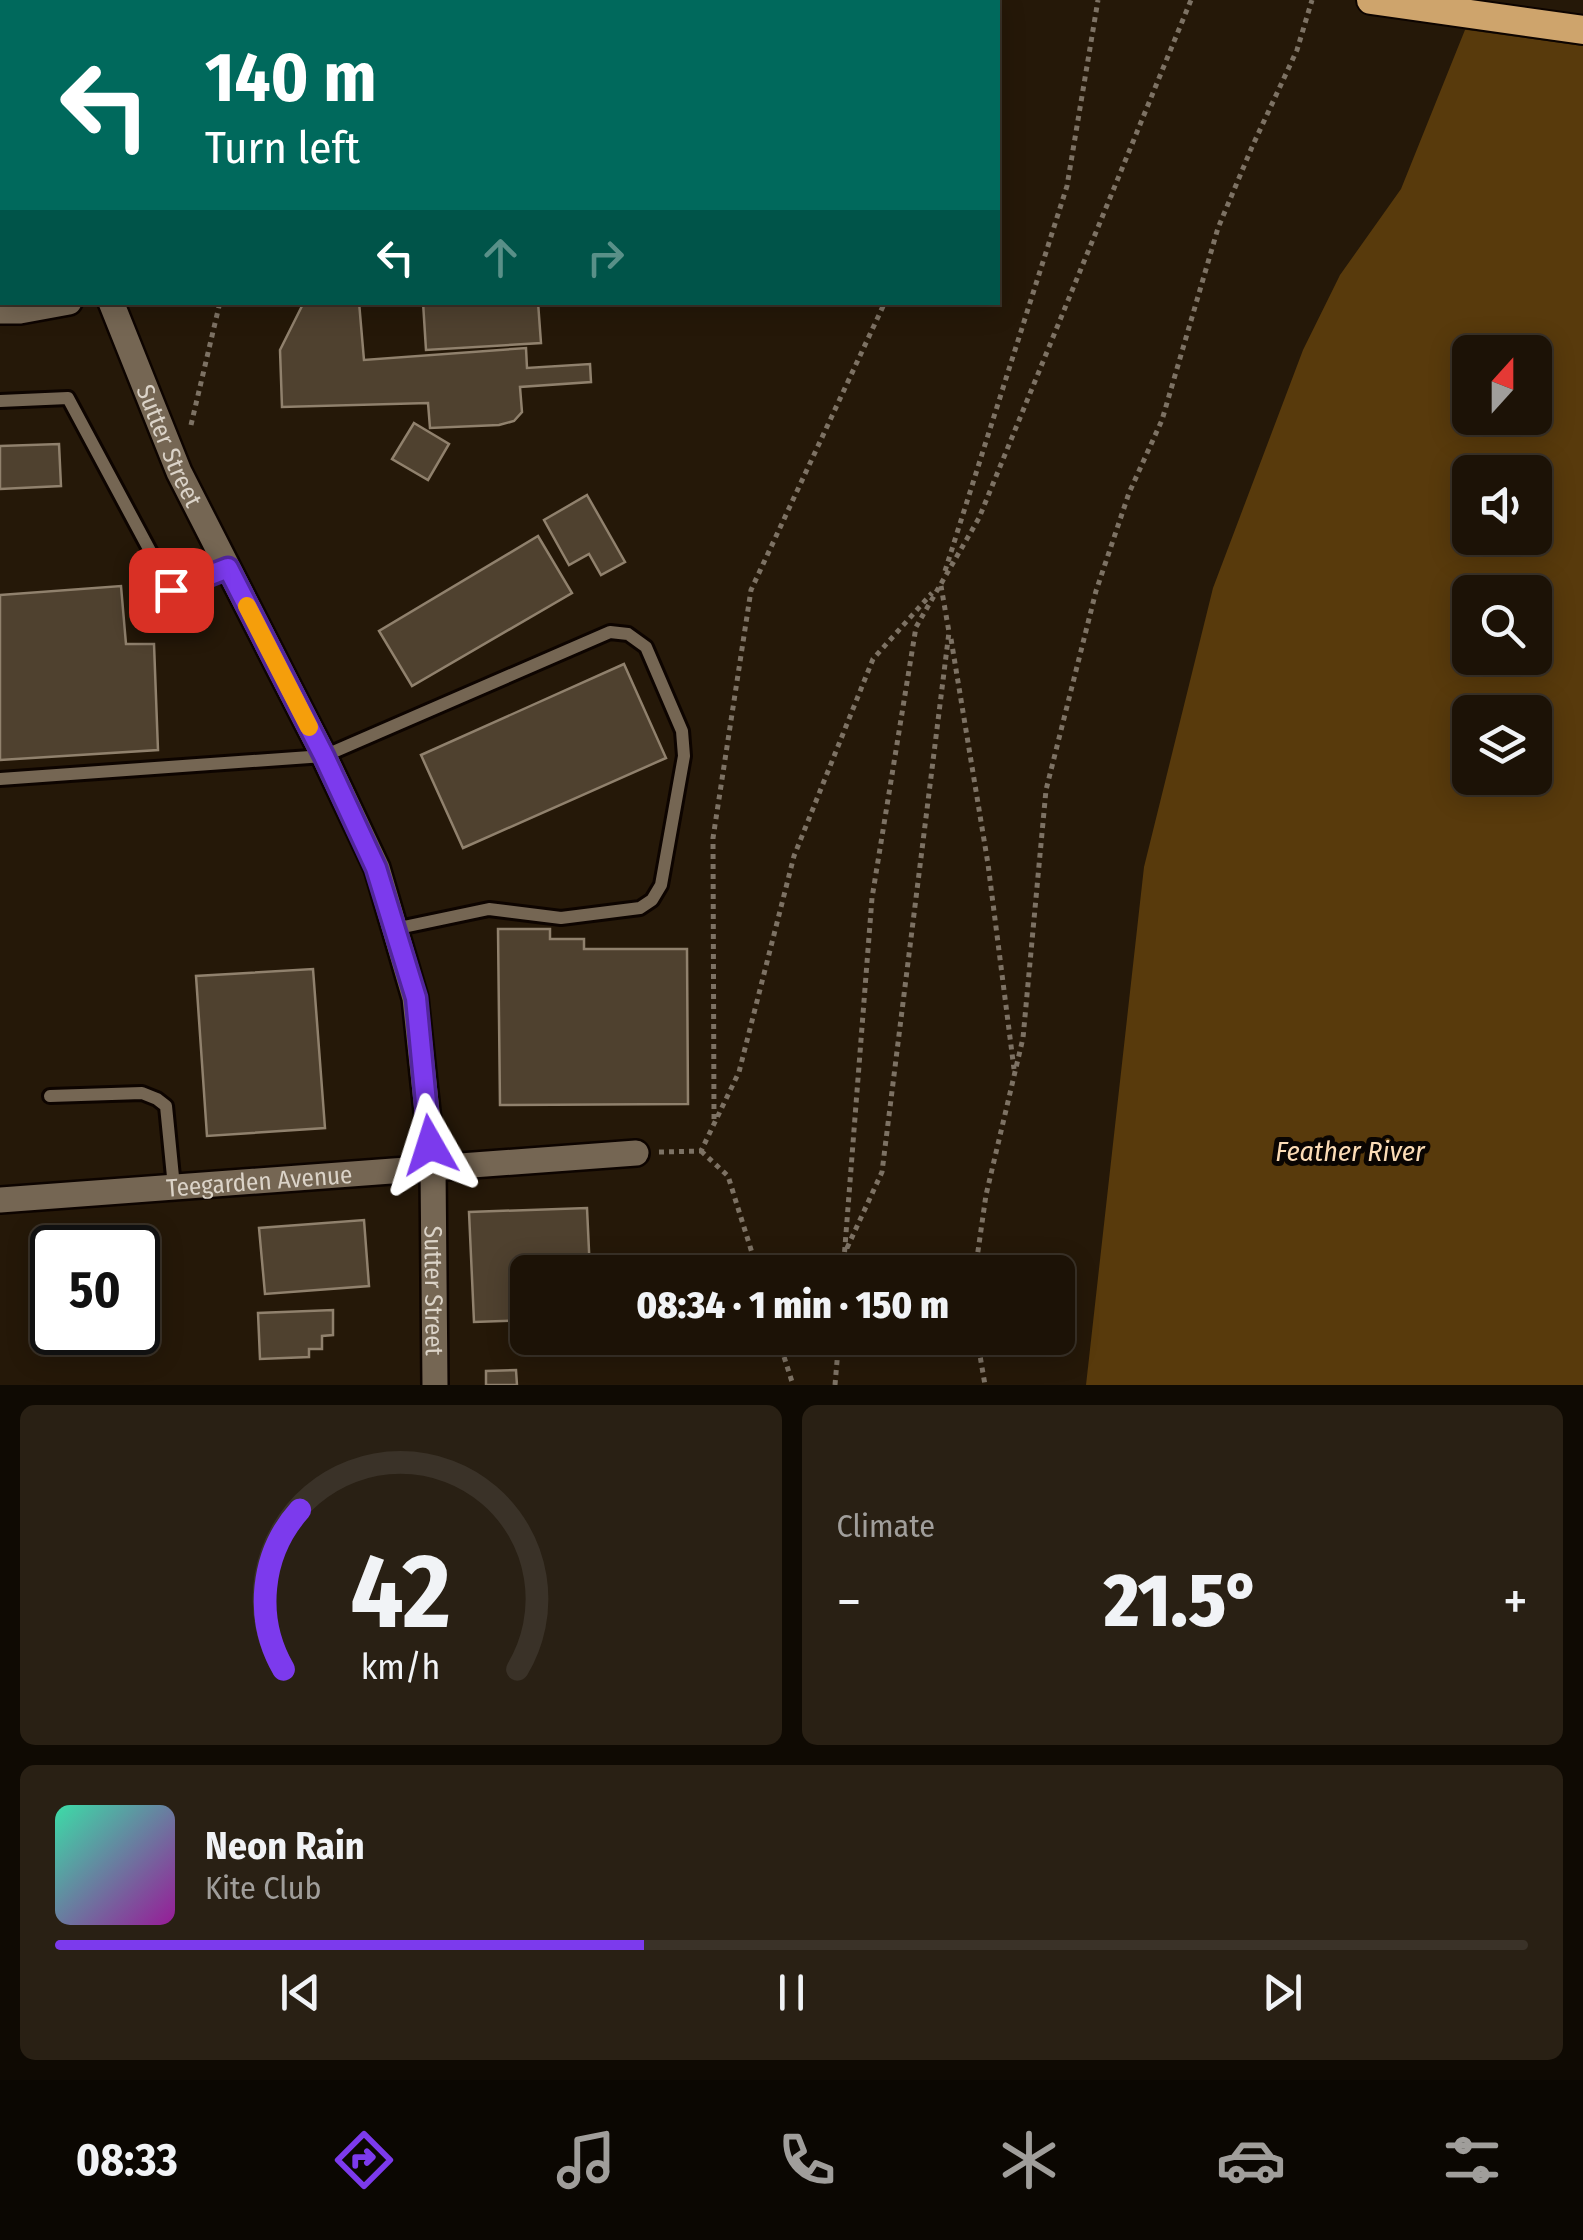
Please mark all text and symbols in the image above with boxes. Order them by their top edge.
text: 140 m [205,36,377,120]
icon: left [40,40,170,170]
text: Turn left [205,121,360,175]
icon: left [368,230,423,285]
icon: ahead [473,230,528,285]
icon: right [578,230,633,285]
north arrow [1452,335,1552,435]
map controls [1452,335,1552,795]
street label: Sutter Street [130,380,209,513]
button: sound [1452,455,1552,555]
pin [129,548,214,633]
icon: arrive [144,563,199,618]
button: search [1452,575,1552,675]
button: layers [1452,695,1552,795]
position arrow [378,1093,482,1197]
water label: Feather River [1275,1135,1426,1168]
street label: Teegarden Avenue [165,1160,353,1204]
speed limit sign: 50 [30,1225,160,1355]
street label: Sutter Street [418,1226,449,1357]
text: 08:34 · 1 min · 150 m [636,1282,949,1328]
text: Climate [837,1507,935,1545]
text: 42 [351,1530,451,1655]
text: 21.5° [1104,1556,1260,1646]
text: − [837,1569,861,1635]
text: + [1503,1569,1528,1635]
text: km/h [361,1646,441,1688]
text: Neon Rain [205,1823,365,1869]
text: Kite Club [205,1869,321,1907]
icon: previous [273,1965,328,2020]
icon: pause [764,1965,819,2020]
icon: next [1255,1965,1310,2020]
icon: directions [329,2125,399,2195]
icon: music [551,2125,621,2195]
icon: phone [772,2125,842,2195]
icon: climate [994,2125,1064,2195]
icon: car [1216,2125,1286,2195]
icon: filters [1437,2125,1507,2195]
text: 08:33 [76,2133,178,2187]

